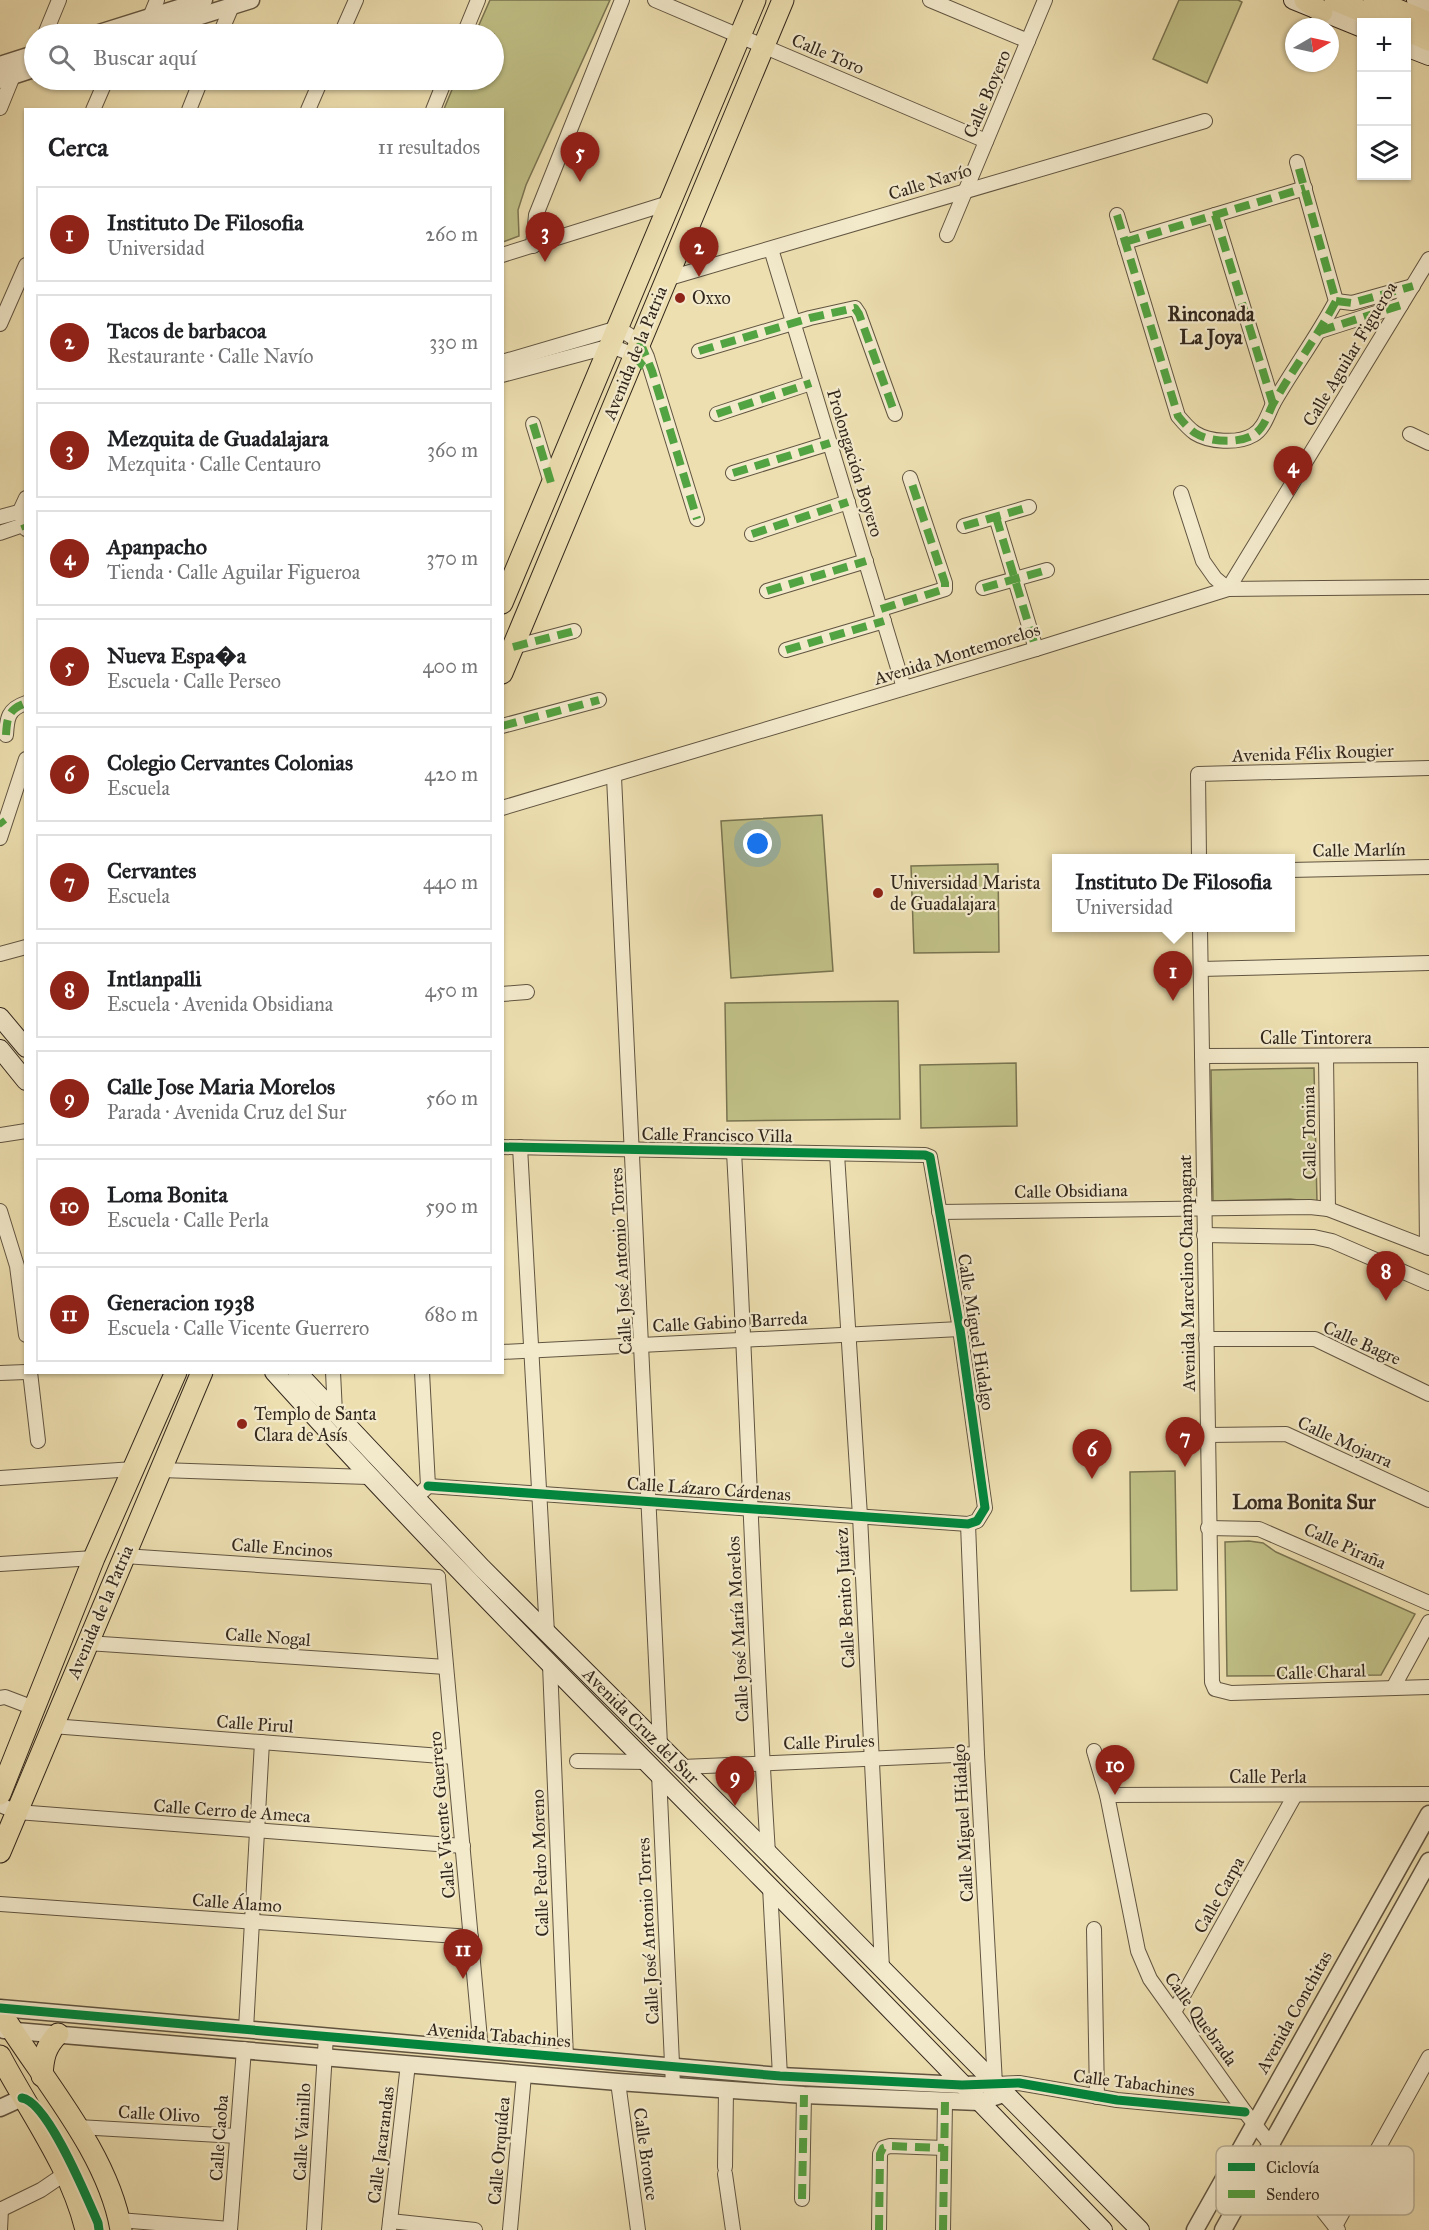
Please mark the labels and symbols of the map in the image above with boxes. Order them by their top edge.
north arrow [1285,18,1339,72]
street label: Calle Toro [788,29,868,79]
street label: Calle Boyero [959,47,1015,141]
pin: 5 [560,132,600,182]
street label: Calle Navío [886,159,974,205]
pin: 3 [526,212,564,262]
pin: 2 [680,228,718,277]
street label: Calle Aguilar Figueroa [1298,277,1403,431]
street label: Avenida de la Patria [598,282,672,424]
place label: Oxxo [692,287,731,309]
marker: Oxxo [673,291,687,305]
district label: Rinconada La Joya [1168,302,1255,351]
street label: Prolongación Boyero [821,386,888,540]
pin: 4 [1274,446,1312,496]
street label: Avenida Montemorelos [870,618,1043,690]
street label: Avenida Félix Rougier [1231,739,1395,768]
your location [743,829,772,858]
street label: Calle Marlín [1312,838,1406,862]
place label: Universidad Marista de Guadalajara [890,872,1041,915]
marker: Universidad Marista de Guadalajara [871,886,885,900]
pin: 1 [1154,952,1192,1001]
street label: Calle Tintorera [1260,1027,1372,1049]
street label: Calle Tonina [1297,1086,1321,1180]
street label: Calle Francisco Villa [641,1123,793,1147]
street label: Avenida Marcelino Champagnat [1174,1154,1201,1393]
street label: Calle José Antonio Torres [605,1167,638,1355]
street label: Calle Obsidiana [1014,1179,1128,1203]
street label: Calle Miguel Hidalgo [952,1252,999,1412]
pin: 8 [1366,1252,1406,1301]
street label: Calle Gabino Barreda [652,1307,808,1337]
street label: Calle Bagre [1319,1316,1404,1371]
place label: Templo de Santa Clara de Asís [254,1403,377,1446]
street label: Calle Mojarra [1294,1411,1396,1473]
marker: Templo de Santa Clara de Asís [235,1417,249,1431]
pin: 7 [1166,1418,1204,1467]
pin: 6 [1072,1430,1112,1479]
street label: Calle Lázaro Cárdenas [626,1472,792,1506]
district label: Loma Bonita Sur [1232,1490,1376,1514]
street label: Calle Piraña [1300,1518,1390,1574]
street label: Calle Benito Juárez [830,1527,861,1669]
street label: Calle Encinos [231,1533,333,1563]
street label: Calle José María Morelos [722,1535,755,1723]
street label: Avenida de la Patria [62,1542,138,1683]
street label: Calle Nogal [224,1623,312,1652]
street label: Calle Charal [1276,1659,1366,1685]
street label: Avenida Cruz del Sur [578,1663,704,1789]
street label: Calle Pirul [216,1710,295,1738]
street label: Calle Pirules [783,1729,875,1755]
street label: Calle Vicente Guerrero [424,1730,460,1900]
street label: Calle Miguel Hidalgo [948,1743,979,1903]
pin: 10 [1096,1746,1134,1795]
pin: 9 [716,1756,754,1806]
street label: Calle Perla [1229,1766,1307,1788]
street label: Calle Pedro Moreno [526,1789,554,1937]
street label: Calle Cerro de Ameca [153,1795,312,1827]
street label: Calle José Antonio Torres [632,1837,665,2025]
street label: Calle Carpa [1189,1853,1249,1937]
street label: Calle Álamo [191,1887,283,1917]
pin: 11 [444,1930,482,1979]
street label: Avenida Conchitas [1251,1947,1337,2078]
street label: Calle Quebrada [1160,1968,1243,2070]
street label: Avenida Tabachines [425,2018,572,2052]
street label: Calle Tabachines [1072,2065,1196,2101]
street label: Calle Vainillo [288,2082,316,2182]
street label: Calle Jacarandas [363,2085,400,2205]
street label: Calle Caoba [205,2094,233,2182]
street label: Calle Orquídea [483,2096,516,2206]
street label: Calle Olivo [117,2101,201,2127]
street label: Calle Bronce [629,2106,663,2202]
legend [1216,2146,1414,2215]
text: Ciclovía [1266,2158,1319,2177]
text: Sendero [1266,2185,1319,2204]

